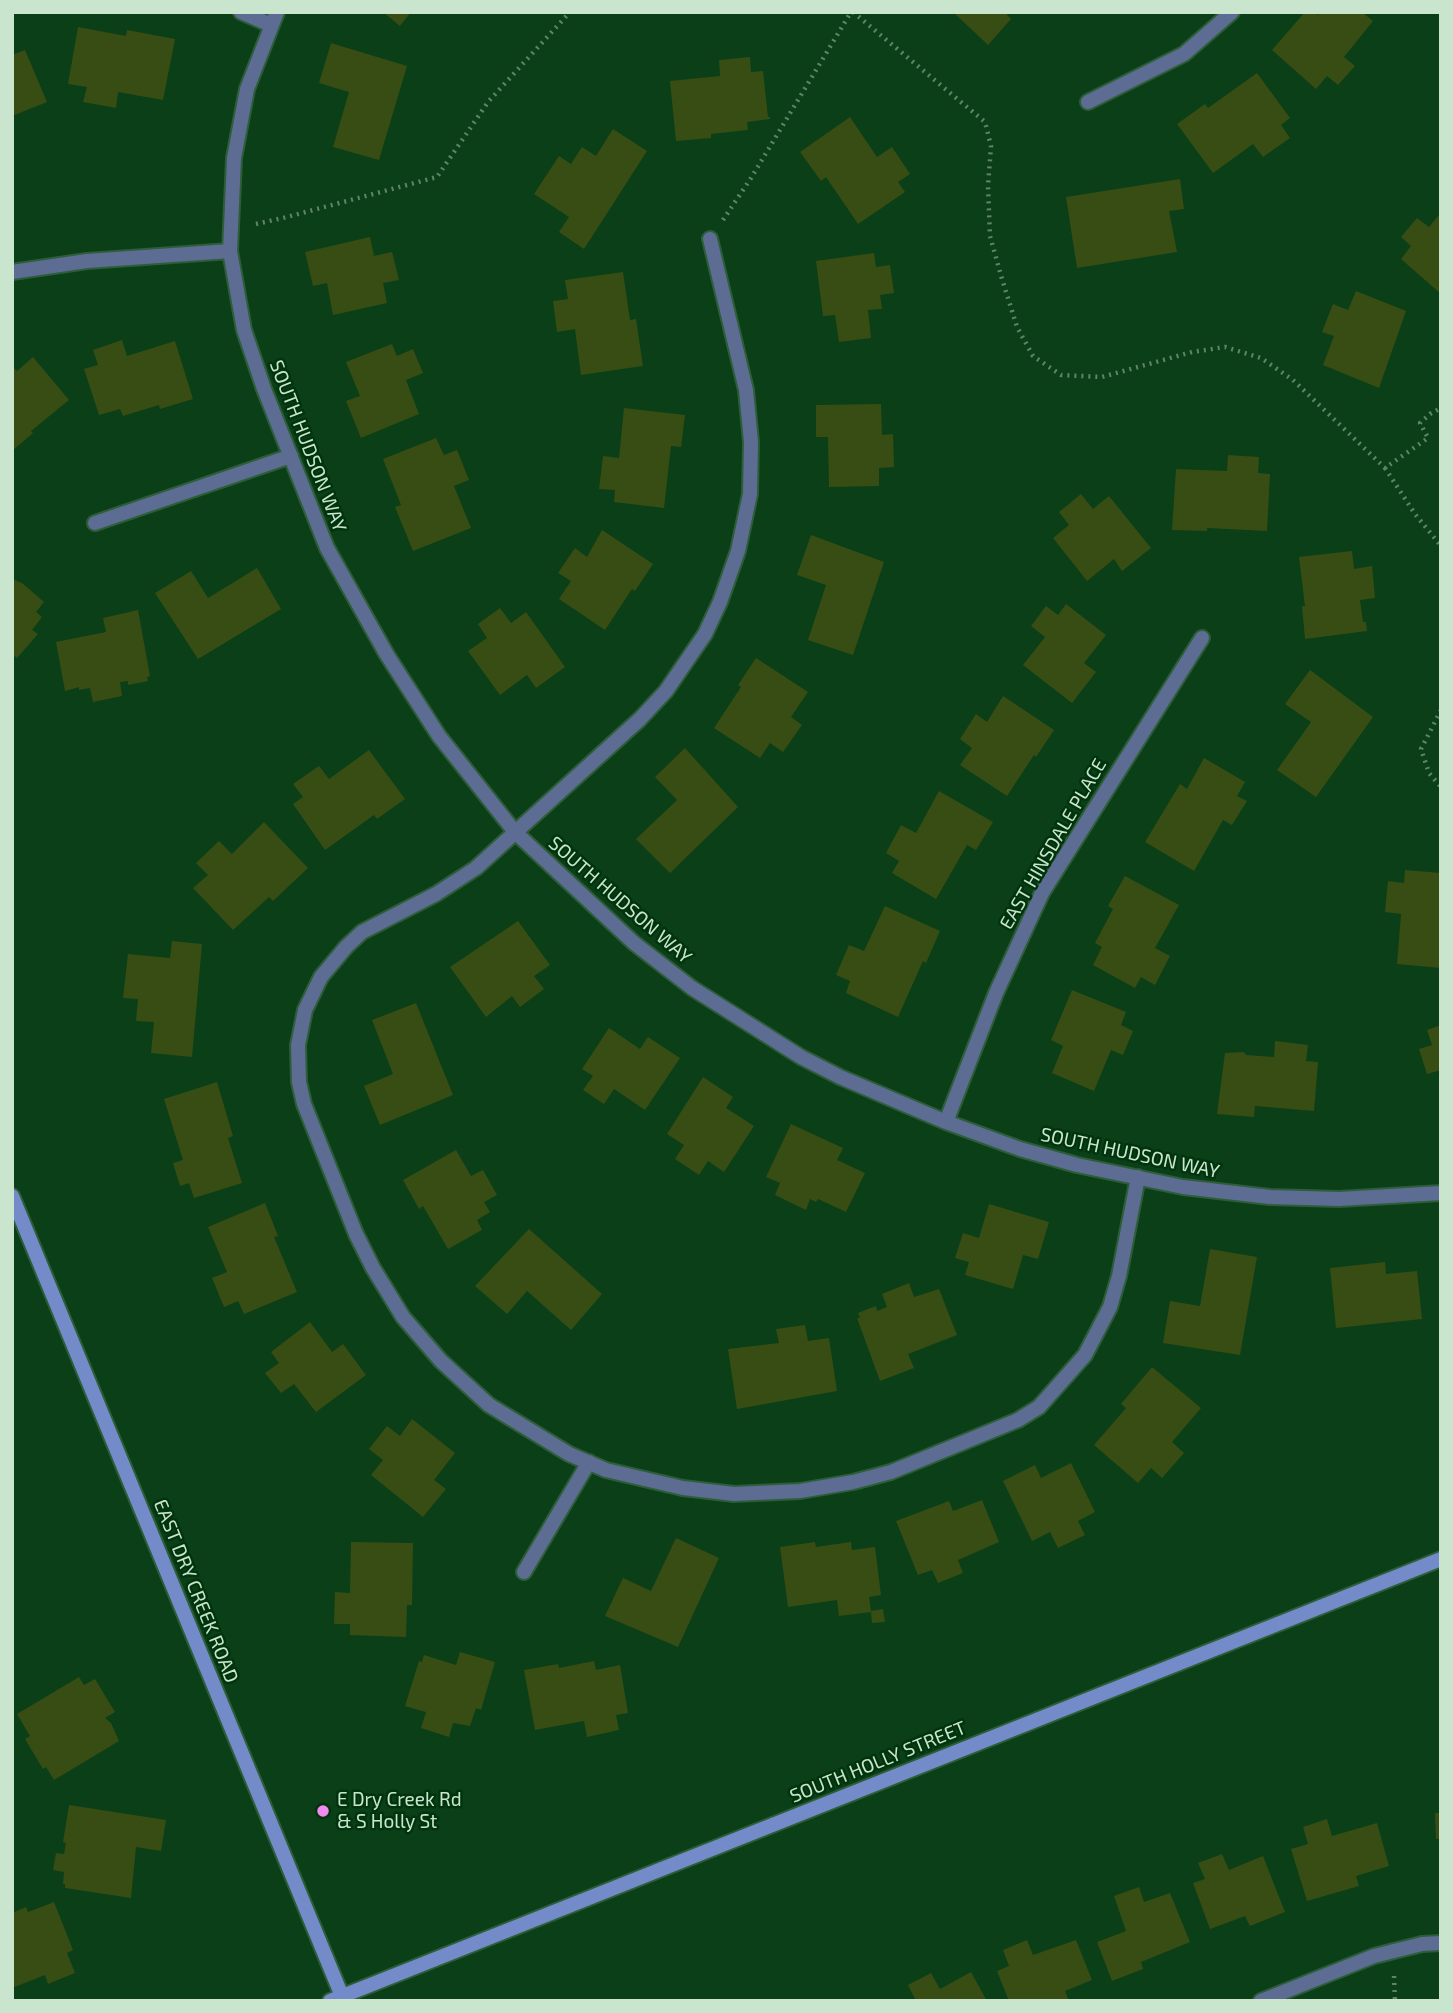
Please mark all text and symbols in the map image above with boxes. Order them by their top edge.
street label: SOUTH HUDSON WAY [265,357,351,535]
street label: EAST HINSDALE PLACE [995,755,1111,933]
street label: SOUTH HUDSON WAY [544,832,696,968]
street label: SOUTH HUDSON WAY [1039,1123,1221,1183]
street label: EAST DRY CREEK ROAD [149,1496,243,1686]
street label: SOUTH HOLLY STREET [787,1716,969,1808]
place label: E Dry Creek Rd & S Holly St [337,1789,462,1833]
marker: E Dry Creek Rd & S Holly St [315,1803,331,1819]

